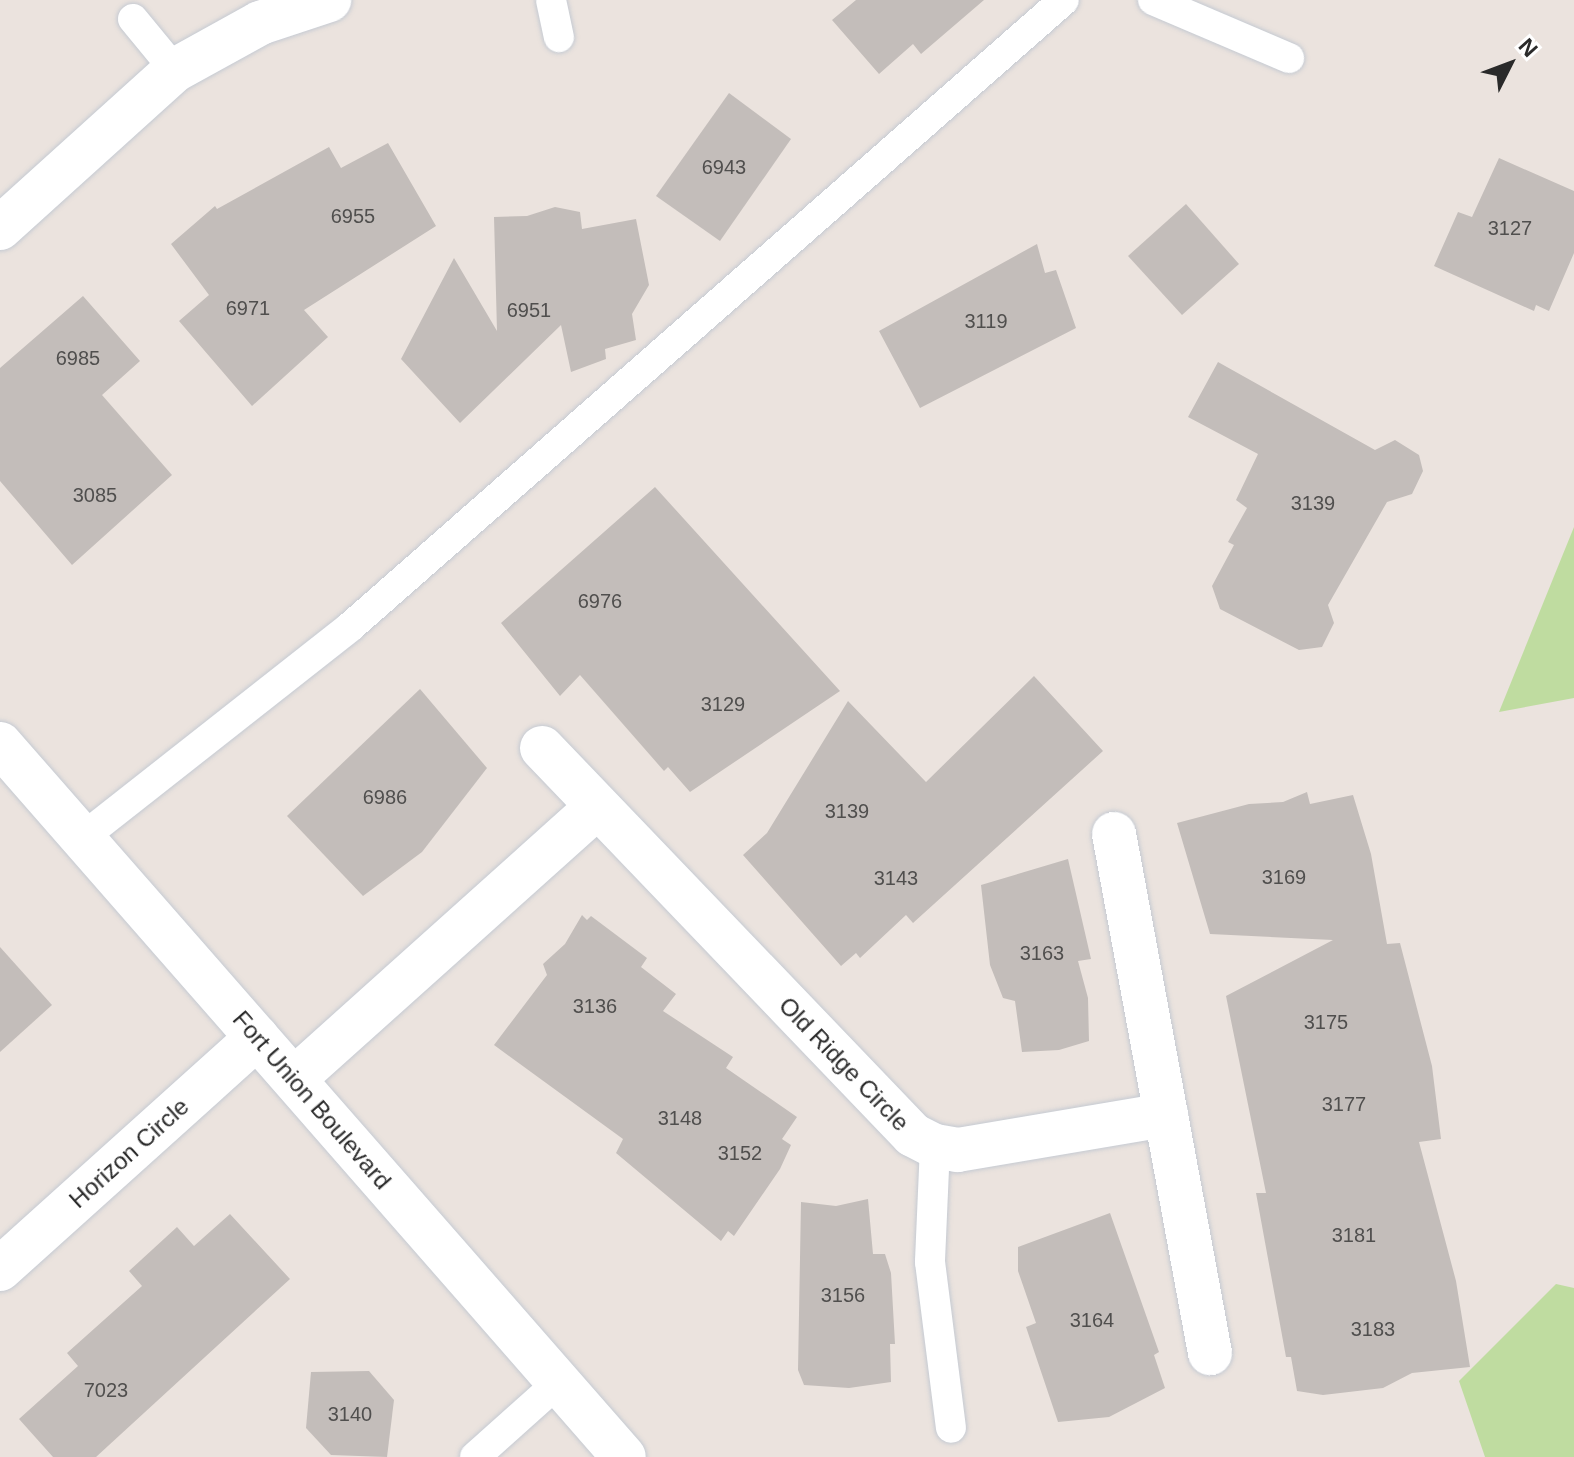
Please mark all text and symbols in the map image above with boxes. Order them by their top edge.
north arrow [1470,24,1550,104]
text: N [1514,33,1543,62]
house number: 6943 [702,155,746,179]
house number: 6955 [331,204,375,228]
house number: 3127 [1488,216,1532,240]
house number: 6971 [226,296,270,320]
house number: 6951 [507,298,551,322]
house number: 3119 [964,309,1008,333]
house number: 6985 [56,346,100,370]
house number: 3085 [73,483,117,507]
house number: 3139 [1291,491,1335,515]
house number: 6976 [578,589,622,613]
house number: 3129 [701,692,745,716]
house number: 6986 [363,785,407,809]
house number: 3139 [825,799,869,823]
house number: 3169 [1262,865,1306,889]
house number: 3143 [874,866,918,890]
house number: 3163 [1020,941,1064,965]
street label: Old Ridge Circle [773,991,915,1137]
house number: 3136 [573,994,617,1018]
street label: Fort Union Boulevard [227,1005,397,1195]
house number: 3175 [1304,1010,1348,1034]
street label: Horizon Circle [63,1092,195,1214]
house number: 3177 [1322,1092,1366,1116]
house number: 3148 [658,1106,702,1130]
house number: 3152 [718,1141,762,1165]
house number: 3181 [1332,1223,1376,1247]
house number: 3156 [821,1283,865,1307]
house number: 3164 [1070,1308,1114,1332]
house number: 3183 [1351,1317,1395,1341]
house number: 7023 [84,1378,128,1402]
house number: 3140 [328,1402,372,1426]

